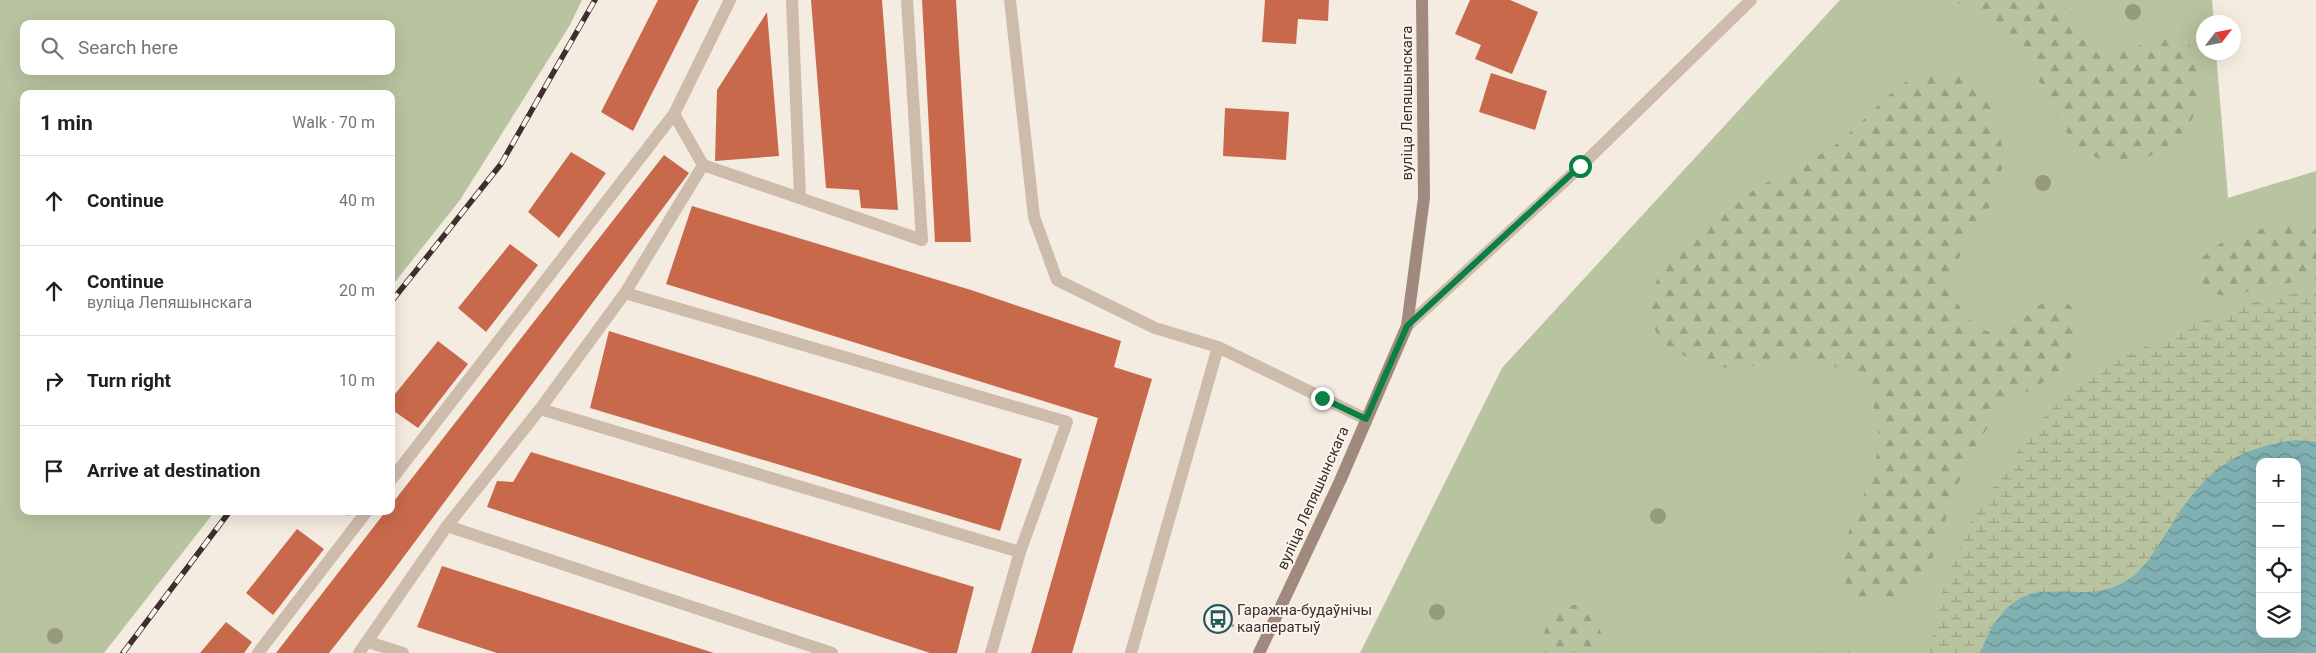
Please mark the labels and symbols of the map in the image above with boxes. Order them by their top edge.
north arrow [2196,15,2241,60]
street label: вуліца Лепяшынскага [1398,26,1416,180]
route start [1569,155,1592,178]
route end [1311,387,1334,410]
street label: вуліца Лепяшынскага [1273,424,1353,572]
place label: Гаражна-будаўнічы кааператыў [1237,601,1372,636]
bus stop icon: Гаражна-будаўнічы кааператыў [1203,604,1233,634]

